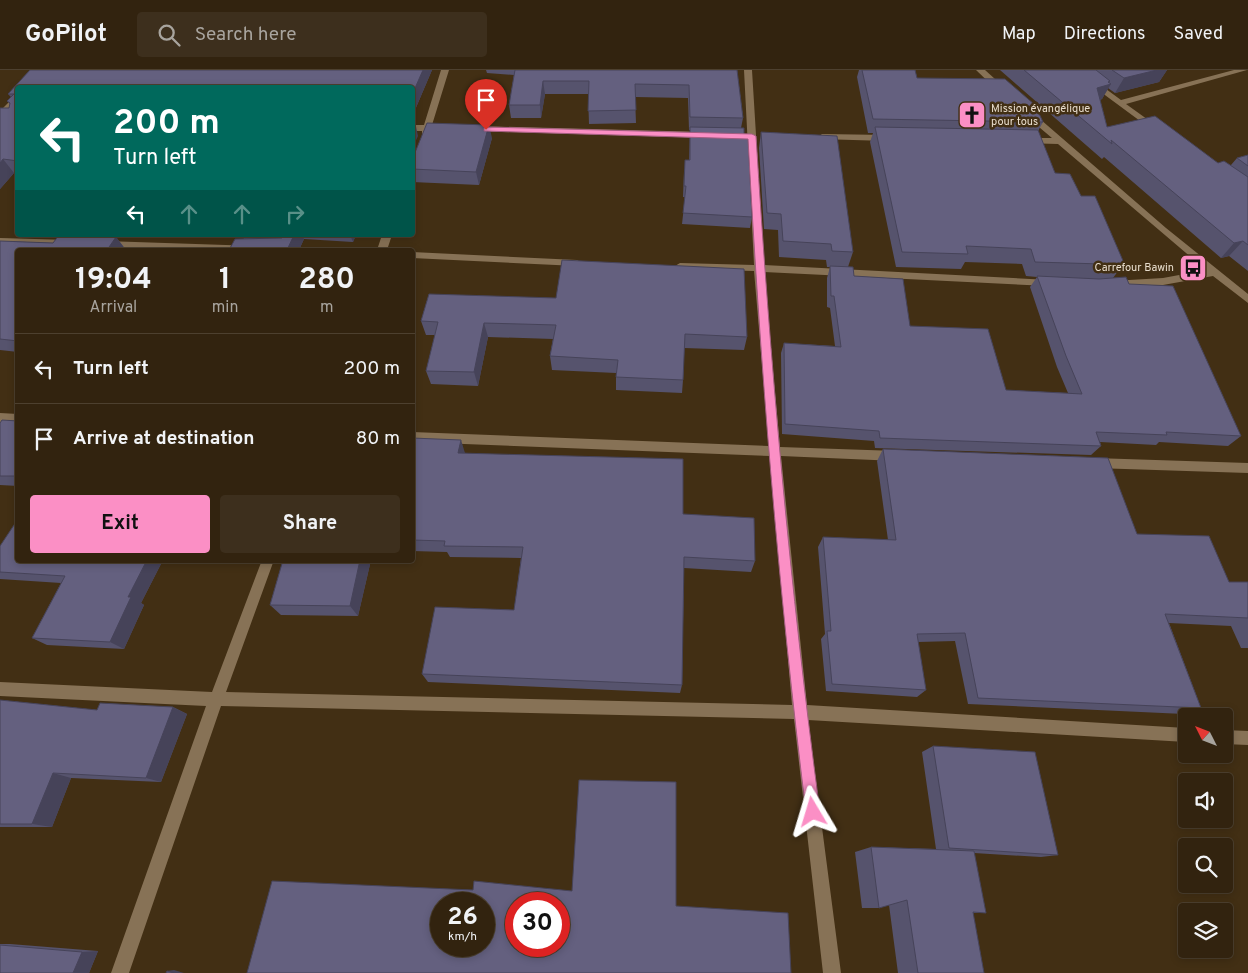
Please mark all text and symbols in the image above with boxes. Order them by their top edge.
search box [137,12,487,57]
text: GoPilot [25,20,107,50]
icon: search [155,21,183,49]
text: Search here [195,23,296,47]
text: Map [1002,23,1036,46]
text: Directions [1064,23,1146,46]
text: Saved [1174,23,1223,46]
pin [465,79,507,130]
icon: arrive [472,86,500,114]
church icon: Mission évangélique pour tous [957,100,987,130]
text: 200 m [113,102,220,146]
place label: Mission évangélique pour tous [991,102,1090,129]
icon: left [30,105,95,170]
text: Turn left [113,145,196,172]
icon: left [122,200,150,228]
icon: ahead [175,200,203,228]
icon: ahead [228,200,256,228]
icon: right [281,200,309,228]
bus stop icon: Carrefour Bawin [1178,253,1208,283]
place label: Carrefour Bawin [1095,261,1174,275]
text: 19:04 [75,262,152,299]
text: 1 [219,262,231,299]
text: 280 [298,262,355,299]
text: Arrival [90,298,137,318]
text: min [212,298,238,318]
text: m [320,298,333,318]
icon: left [30,355,58,383]
text: Turn left [73,357,149,381]
text: 200 m [344,357,400,381]
icon: arrive [30,425,58,453]
text: Arrive at destination [73,427,254,451]
text: 80 m [356,427,400,451]
button: Exit [30,495,210,553]
button: Share [220,495,400,553]
north arrow [1178,708,1232,762]
map controls [1178,708,1233,958]
button: sound [1178,773,1233,828]
position arrow [786,785,838,837]
button: search [1178,838,1233,893]
speed limit sign: 30 [505,892,570,957]
text: 26 [447,902,478,934]
button: layers [1178,903,1233,958]
text: km/h [448,929,477,945]

